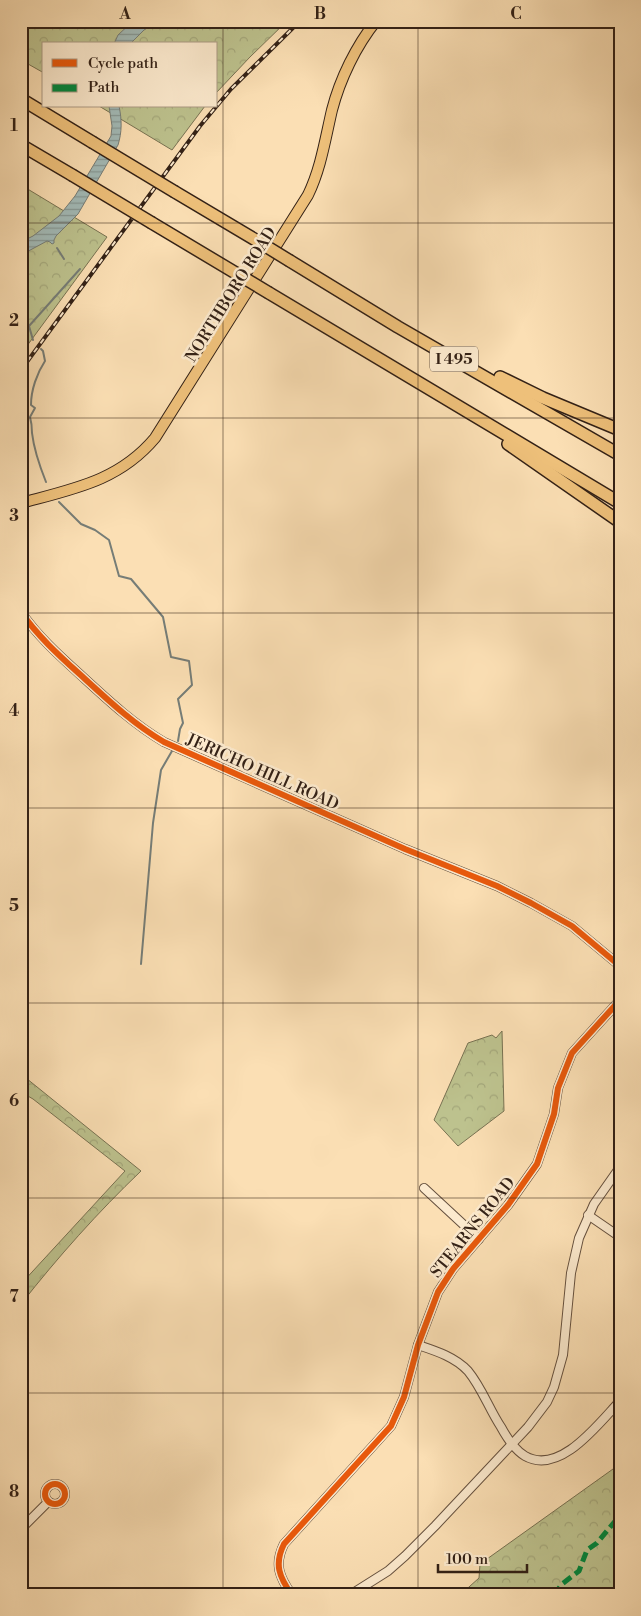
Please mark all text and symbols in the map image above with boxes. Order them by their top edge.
text: A [118,4,131,24]
text: B [314,4,326,24]
text: C [510,4,522,24]
legend [42,42,218,108]
text: Cycle path [88,54,158,73]
text: Path [88,78,120,97]
text: 1 [10,116,18,136]
street label: NORTHBORO ROAD [181,223,281,366]
text: 2 [9,311,19,331]
road number: I 495 [430,346,478,372]
text: 3 [9,506,19,526]
text: 4 [9,701,20,721]
street label: JERICHO HILL ROAD [182,729,342,815]
text: 5 [9,896,19,916]
text: 6 [9,1091,19,1111]
street label: STEARNS ROAD [426,1173,519,1282]
text: 7 [9,1287,19,1307]
text: 8 [9,1482,19,1502]
scale bar [438,1541,527,1573]
text: 100 m [446,1550,488,1569]

